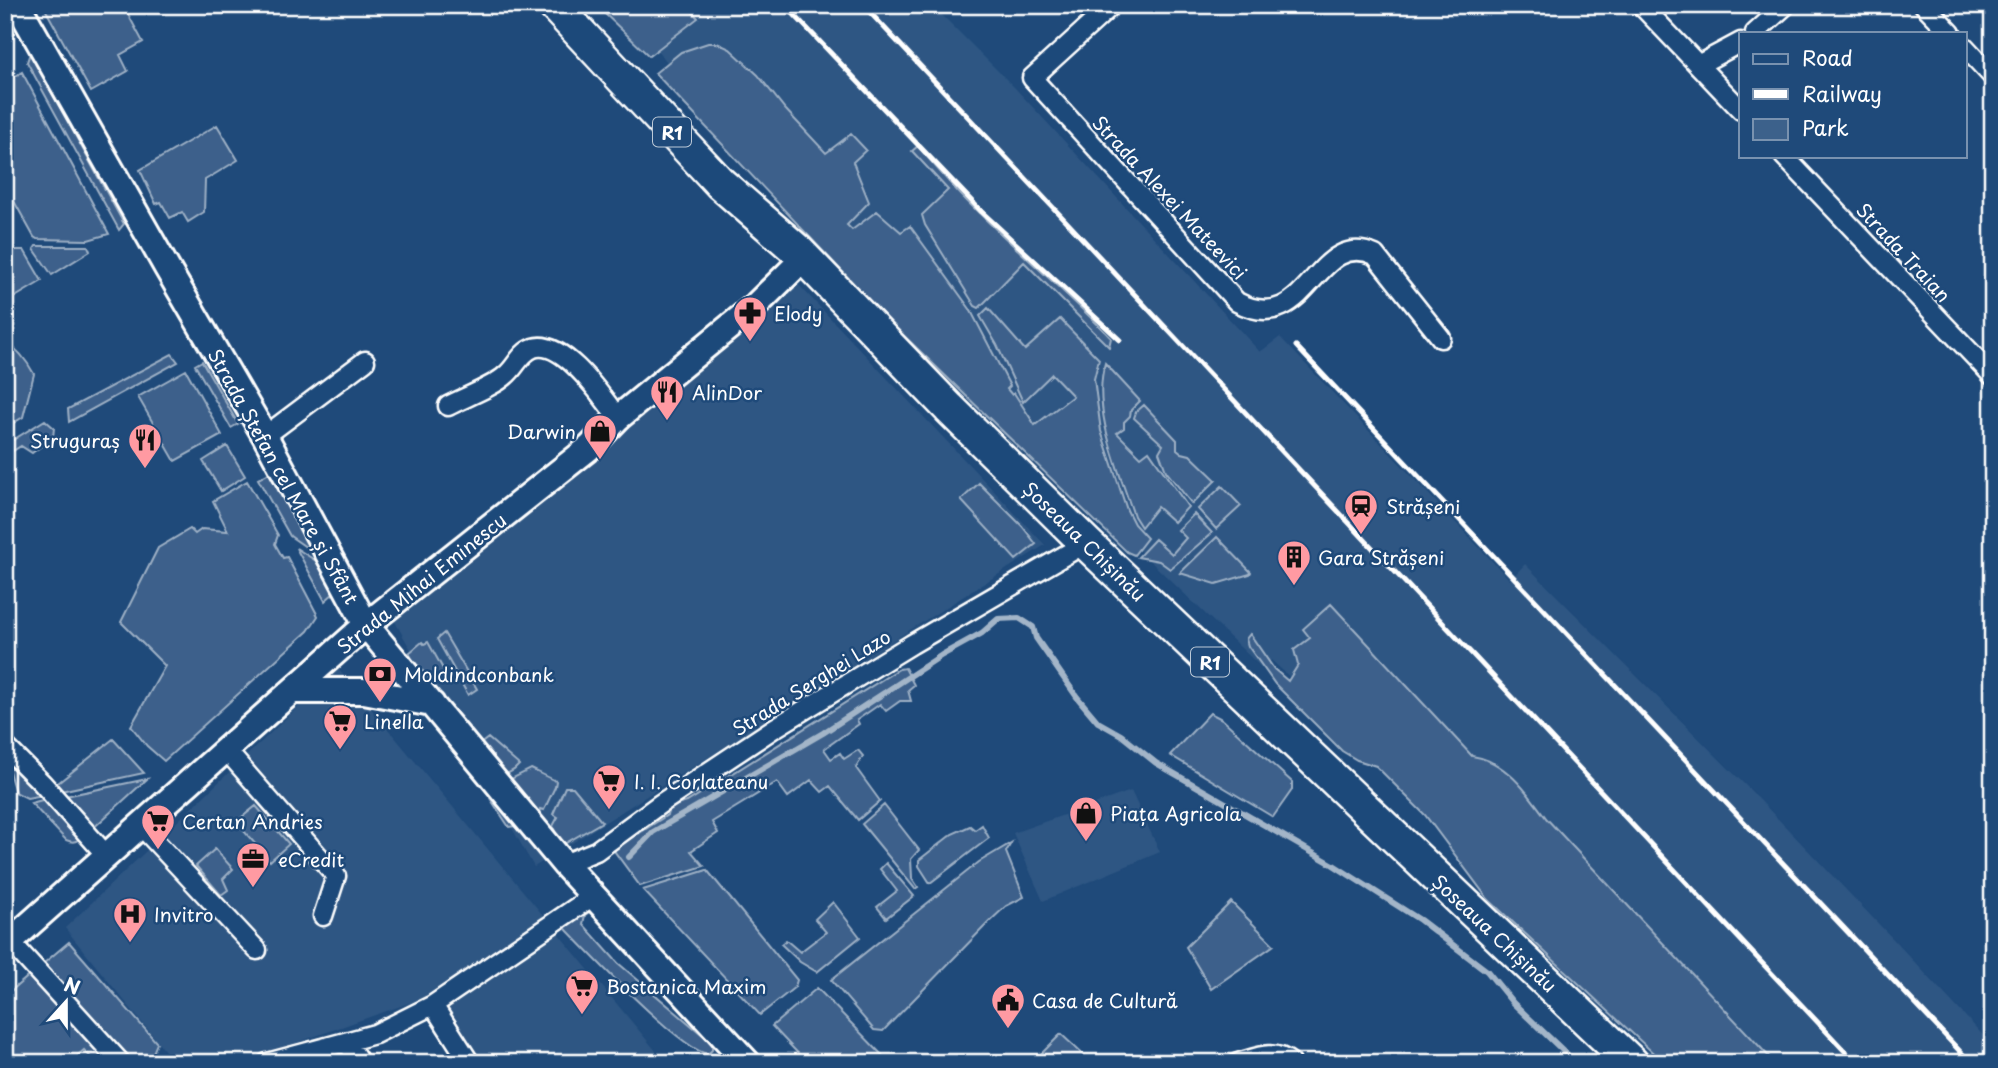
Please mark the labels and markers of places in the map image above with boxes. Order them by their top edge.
pharmacy icon: Elody [731,294,769,343]
place label: Elody [774,299,823,327]
restaurant icon: AlinDor [648,373,686,422]
place label: AlinDor [692,378,762,406]
shop icon: Darwin [581,412,619,461]
place label: Darwin [507,417,576,445]
restaurant icon: Struguraș [126,421,164,470]
place label: Struguraș [30,426,120,454]
station icon: Strășeni [1342,487,1380,536]
place label: Strășeni [1386,492,1460,520]
building icon: Gara Strășeni [1275,538,1313,587]
place label: Gara Strășeni [1318,543,1444,571]
bank icon: Moldindconbank [361,655,399,704]
place label: Moldindconbank [404,660,555,688]
supermarket icon: Linella [321,702,359,751]
place label: Linella [364,707,424,735]
supermarket icon: I. I. Corlateanu [590,762,628,811]
place label: I. I. Corlateanu [634,767,768,795]
shop icon: Piața Agricola [1067,794,1105,843]
place label: Piața Agricola [1110,799,1241,827]
supermarket icon: Certan Andries [139,802,177,851]
place label: Certan Andries [182,807,323,835]
office icon: eCredit [234,840,272,889]
place label: eCredit [278,845,345,873]
hospital icon: Invitro [111,895,149,944]
place label: Invitro [154,900,214,928]
supermarket icon: Bostanica Maxim [563,967,601,1016]
place label: Bostanica Maxim [606,972,767,1000]
public building icon: Casa de Cultură [989,981,1027,1030]
place label: Casa de Cultură [1032,986,1178,1014]

